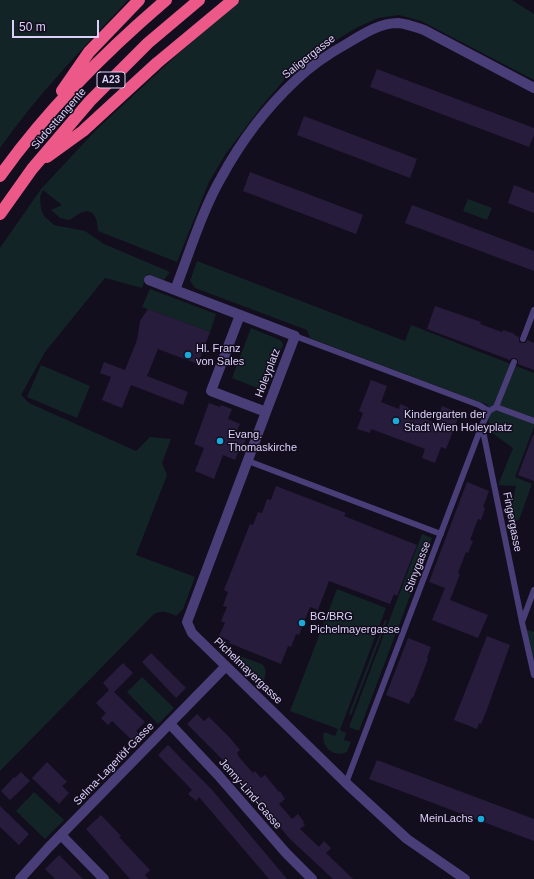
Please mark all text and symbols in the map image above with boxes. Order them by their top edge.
scale bar [14,12,101,38]
text: 50 m [19,20,46,34]
street label: Saligergasse [280,32,338,82]
road number: A23 [97,72,125,88]
street label: Südosttangente [29,86,89,152]
place label: Hl. Franz von Sales [196,342,244,368]
street label: Holeyplatz [253,347,283,399]
marker: Hl. Franz von Sales [183,350,193,360]
place label: Kindergarten der Stadt Wien Holeyplatz [404,408,512,434]
marker: Kindergarten der Stadt Wien Holeyplatz [391,416,401,426]
place label: Evang. Thomaskirche [228,428,297,454]
marker: Evang. Thomaskirche [215,436,225,446]
street label: Fingergasse [500,491,524,553]
street label: Stinygasse [402,540,434,594]
place label: BG/BRG Pichelmayergasse [310,610,400,636]
marker: BG/BRG Pichelmayergasse [297,618,307,628]
street label: Pichelmayergasse [211,635,285,707]
street label: Selma-Lagerlöf-Gasse [71,720,157,808]
street label: Jenny-Lind-Gasse [216,756,284,832]
place label: MeinLachs [420,812,473,826]
marker: MeinLachs [476,814,486,824]

